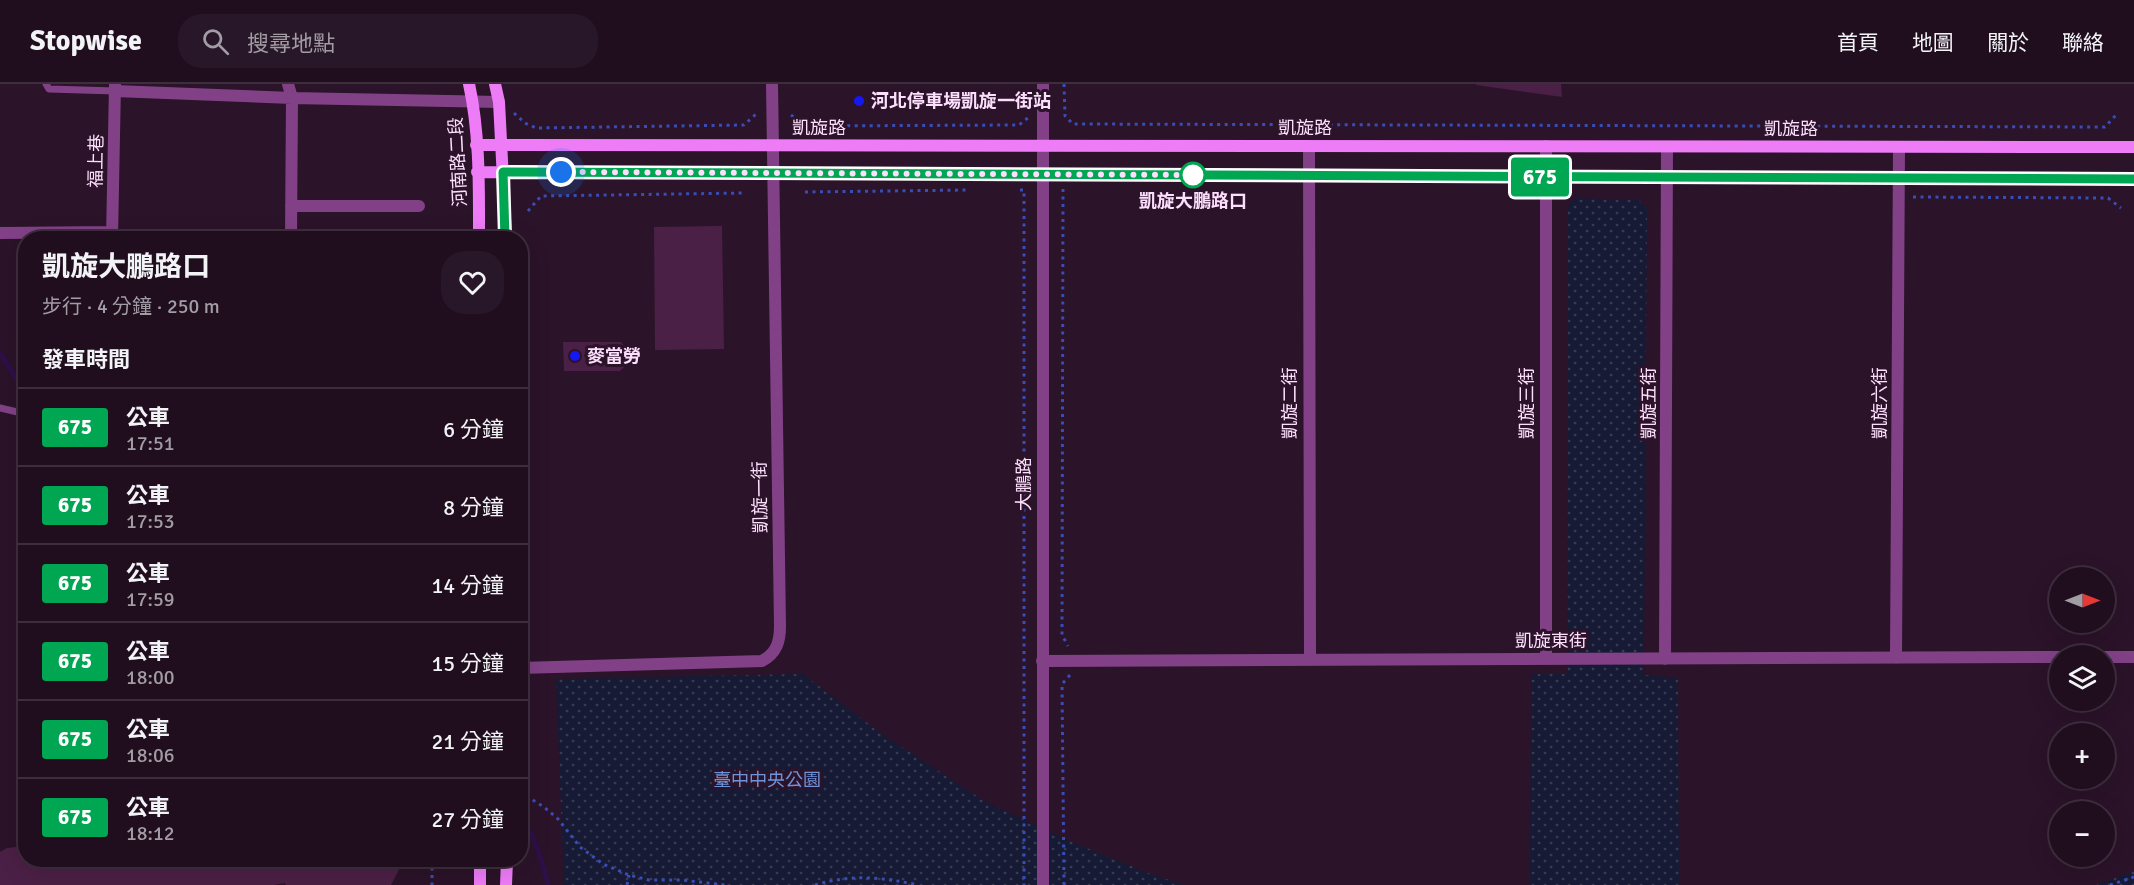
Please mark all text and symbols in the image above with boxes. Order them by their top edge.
search box [178,14,598,68]
text: Stopwise [30,24,142,58]
icon: search [199,25,232,58]
text: 搜尋地點 [247,30,335,57]
text: 首頁 [1837,30,1879,56]
text: 地圖 [1912,30,1954,56]
text: 關於 [1987,30,2029,56]
text: 聯絡 [2062,30,2104,56]
place label: 河北停車場凱旋一街站 [871,90,1051,112]
marker: 河北停車場凱旋一街站 [852,94,866,108]
street label: 河南路二段 [445,116,471,208]
street label: 凱旋路 [792,117,846,139]
street label: 凱旋路 [1278,117,1332,139]
street label: 凱旋路 [1764,118,1818,140]
street label: 福上巷 [85,134,107,188]
your location [546,157,576,187]
line badge: 675 [1506,158,1574,196]
marker: 凱旋大鵬路口 [1180,162,1206,188]
text: 675 [1523,164,1557,190]
place label: 凱旋大鵬路口 [1139,190,1247,212]
text: 凱旋大鵬路口 [42,250,210,284]
button: heart [441,251,504,314]
text: 步行 · 4 分鐘 · 250 m [42,294,220,319]
place label: 麥當勞 [587,345,641,367]
text: 發車時間 [42,346,130,373]
marker: 麥當勞 [568,349,582,363]
street label: 凱旋二街 [1279,367,1301,439]
street label: 凱旋三街 [1516,367,1538,439]
street label: 凱旋五街 [1638,367,1660,439]
street label: 凱旋六街 [1869,367,1891,439]
text: 公車 [126,404,170,431]
text: 675 [58,414,92,440]
text: 6 分鐘 [443,416,504,443]
text: 17:51 [126,431,175,456]
street label: 大鵬路 [1013,457,1035,511]
street label: 凱旋一街 [748,461,772,533]
text: 公車 [126,482,170,509]
text: 675 [58,492,92,518]
text: 8 分鐘 [443,494,504,521]
text: 17:53 [126,509,175,534]
text: 公車 [126,560,170,587]
north arrow [2049,567,2115,633]
map controls [2049,567,2115,867]
text: 675 [58,570,92,596]
text: 14 分鐘 [431,572,504,599]
text: 17:59 [126,587,175,612]
street label: 凱旋東街 [1515,630,1587,652]
text: 公車 [126,638,170,665]
button: layers [2049,645,2115,711]
text: 675 [58,648,92,674]
text: 15 分鐘 [431,650,504,677]
text: 18:00 [126,665,175,690]
text: 公車 [126,716,170,743]
button: + [2049,723,2115,789]
text: 675 [58,726,92,752]
text: 21 分鐘 [431,728,504,755]
text: 18:06 [126,743,175,768]
park label: 臺中中央公園 [713,769,821,791]
text: 公車 [126,794,170,821]
button: − [2049,801,2115,867]
text: 675 [58,804,92,830]
text: 27 分鐘 [431,806,504,833]
text: 18:12 [126,821,175,846]

